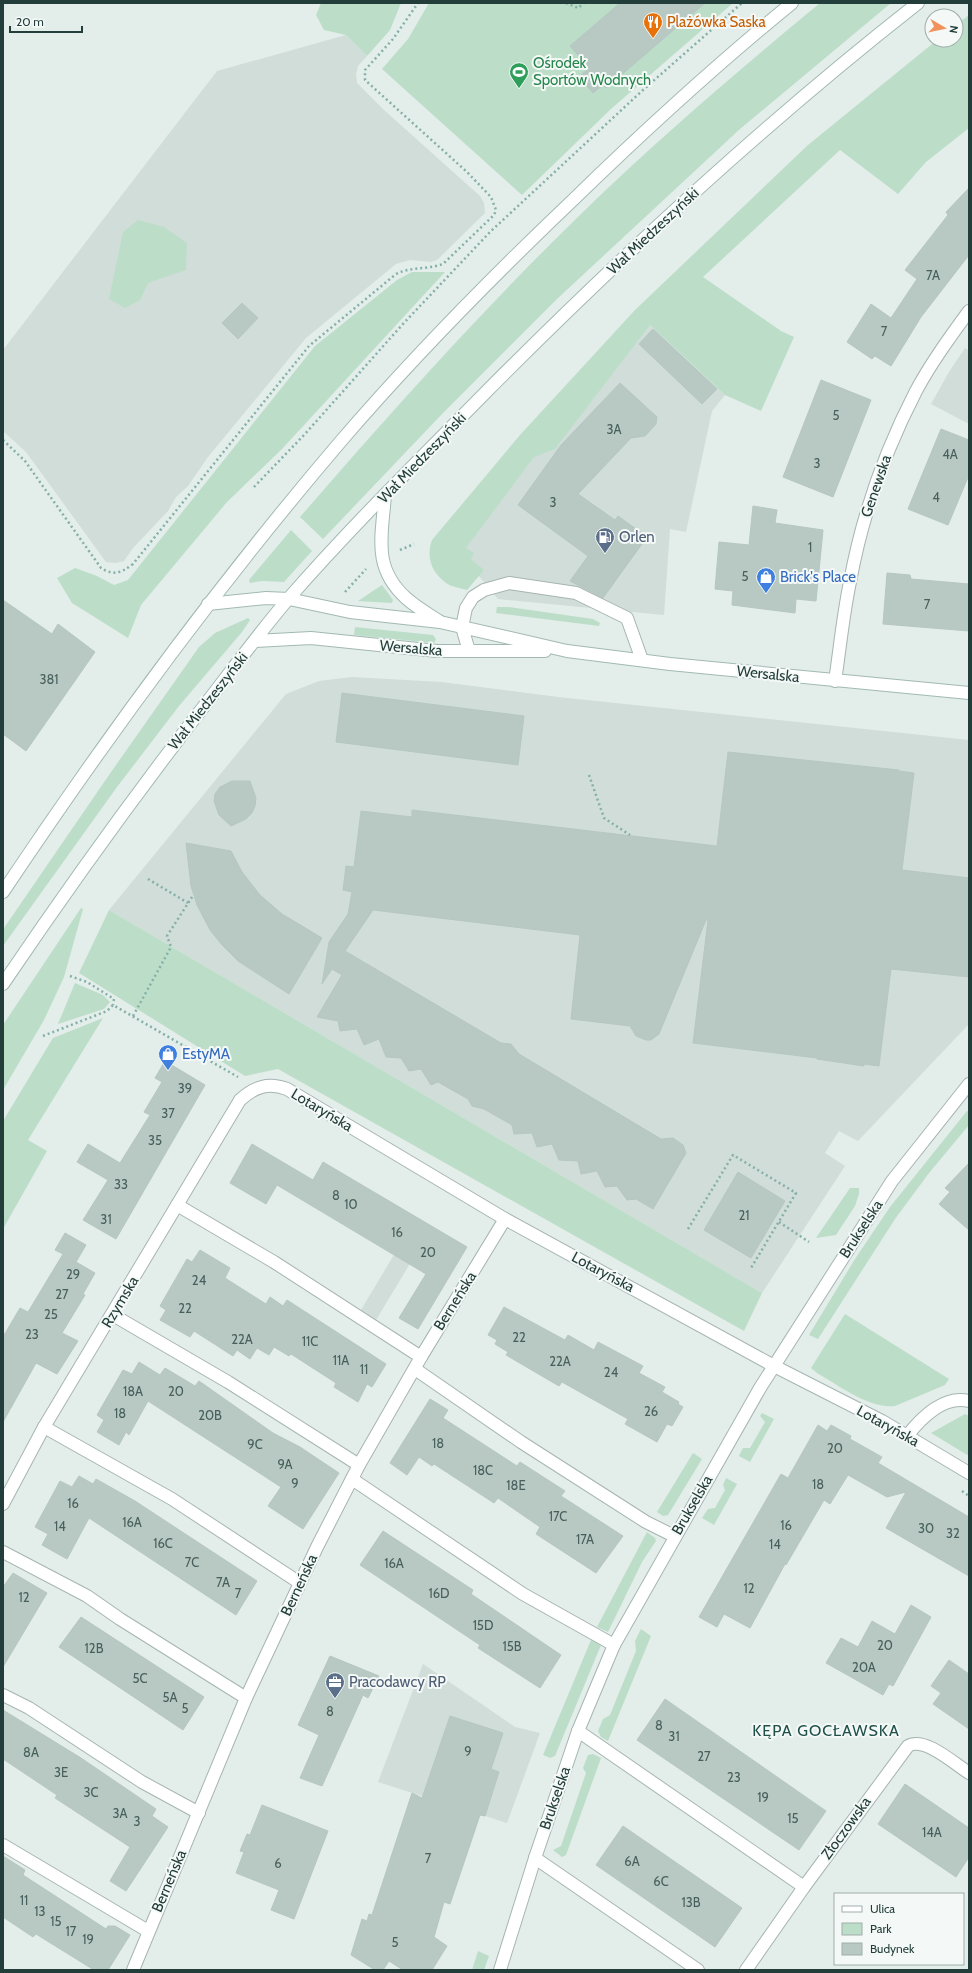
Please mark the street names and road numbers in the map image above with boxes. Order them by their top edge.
street label: Wał Miedzeszyński [603,184,703,278]
street label: Wał Miedzeszyński [374,409,470,507]
street label: Genewska [857,452,895,520]
street label: Wersalska [379,636,444,660]
street label: Wał Miedzeszyński [164,649,252,753]
street label: Wersalska [736,662,801,686]
street label: Lotaryńska [288,1085,357,1136]
street label: Brukselska [836,1196,887,1261]
street label: Lotaryńska [569,1248,638,1296]
street label: Berneńska [430,1268,481,1334]
street label: Rzymska [98,1272,143,1331]
street label: Lotaryńska [854,1402,923,1451]
street label: Brukselska [668,1471,717,1538]
street label: Berneńska [277,1551,321,1619]
street label: Brukselska [536,1763,574,1832]
street label: Złoczowska [817,1793,875,1863]
street label: Berneńska [148,1846,190,1915]

